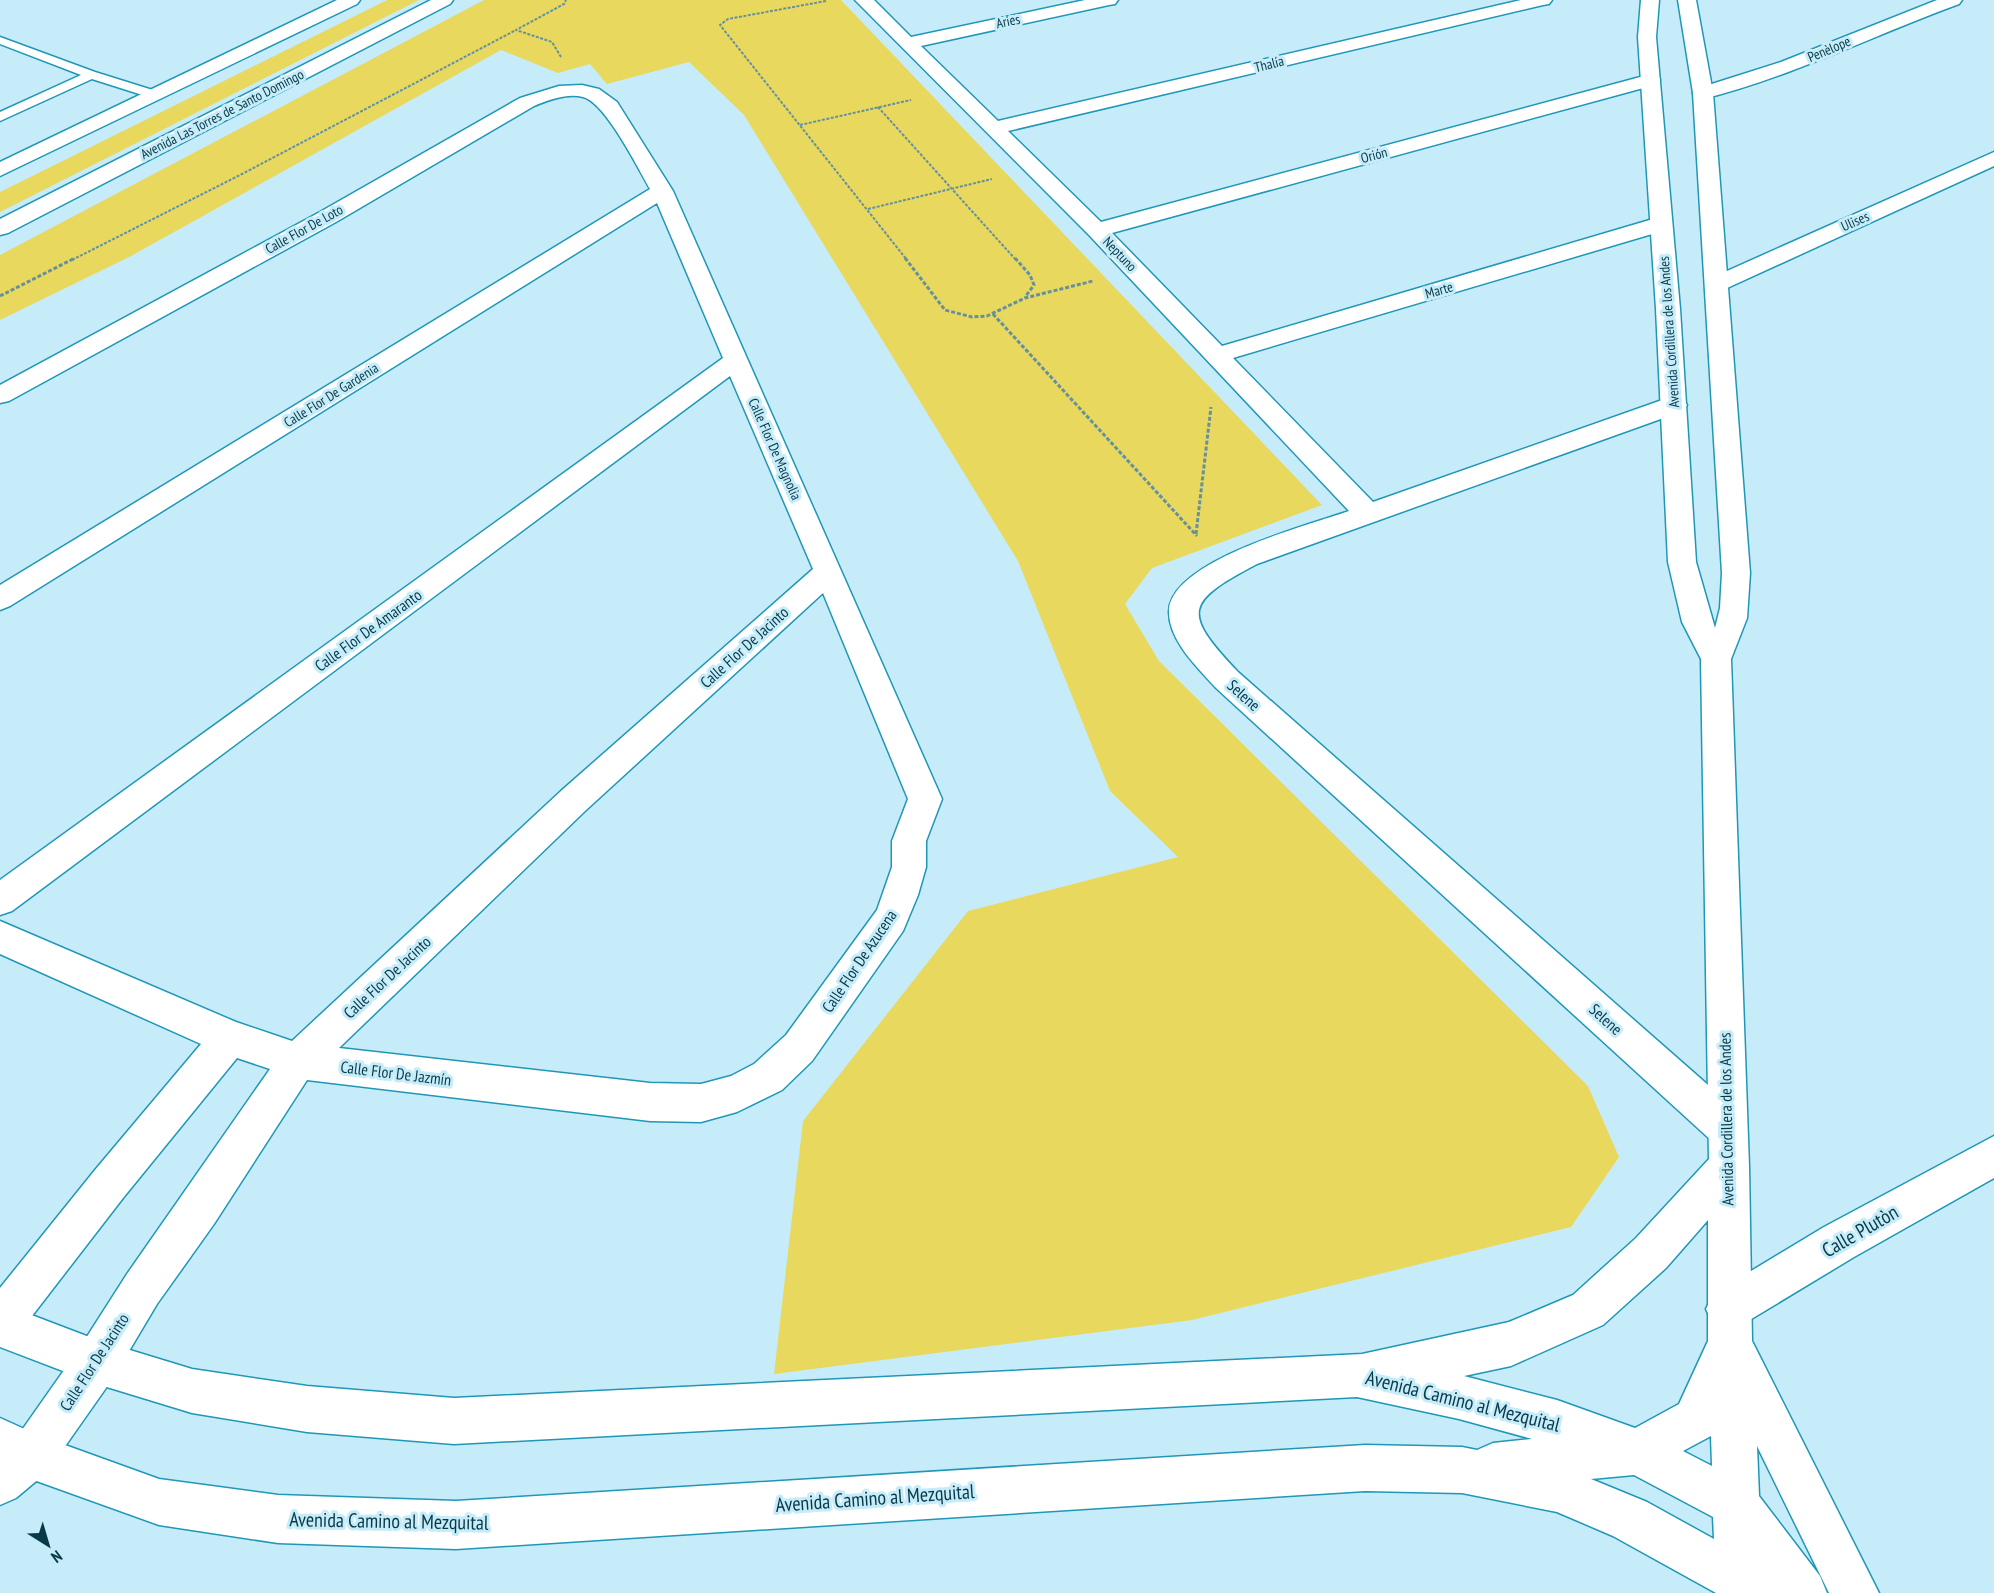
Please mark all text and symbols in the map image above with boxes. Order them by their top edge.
street label: Aries [994,10,1022,32]
street label: Penèlope [1805,32,1853,66]
street label: Thalía [1252,52,1286,76]
street label: Avenida Las Torres de Santo Domingo [137,65,307,163]
street label: Orión [1359,143,1389,167]
street label: Calle Flor De Loto [262,200,346,258]
street label: Ulises [1838,207,1872,235]
street label: Neptuno [1099,233,1141,275]
street label: Avenida Cordillera de los Andes [1655,255,1683,408]
street label: Marte [1423,277,1455,303]
street label: Calle Flor De Gardenia [280,359,382,431]
street label: Calle Flor De Magnolia [744,395,806,503]
street label: Calle Flor De Amaranto [311,584,425,676]
street label: Calle Flor De Jacinto [696,602,792,692]
street label: Selene [1223,675,1265,715]
street label: Calle Flor De Azucena [817,906,901,1016]
street label: Calle Flor De Jacinto [339,931,435,1023]
street label: Selene [1585,999,1627,1039]
street label: Avenida Cordillera de los Andes [1714,1032,1738,1206]
street label: Calle Flor De Jazmín [340,1056,452,1090]
street label: Calle Plutòn [1817,1199,1903,1263]
street label: Calle Flor De Jacinto [55,1310,133,1414]
street label: Avenida Camino al Mezquital [1363,1364,1563,1438]
street label: Avenida Camino al Mezquital [775,1478,976,1518]
street label: Avenida Camino al Mezquital [289,1506,489,1536]
north arrow [18,1515,78,1575]
text: N [48,1546,66,1568]

